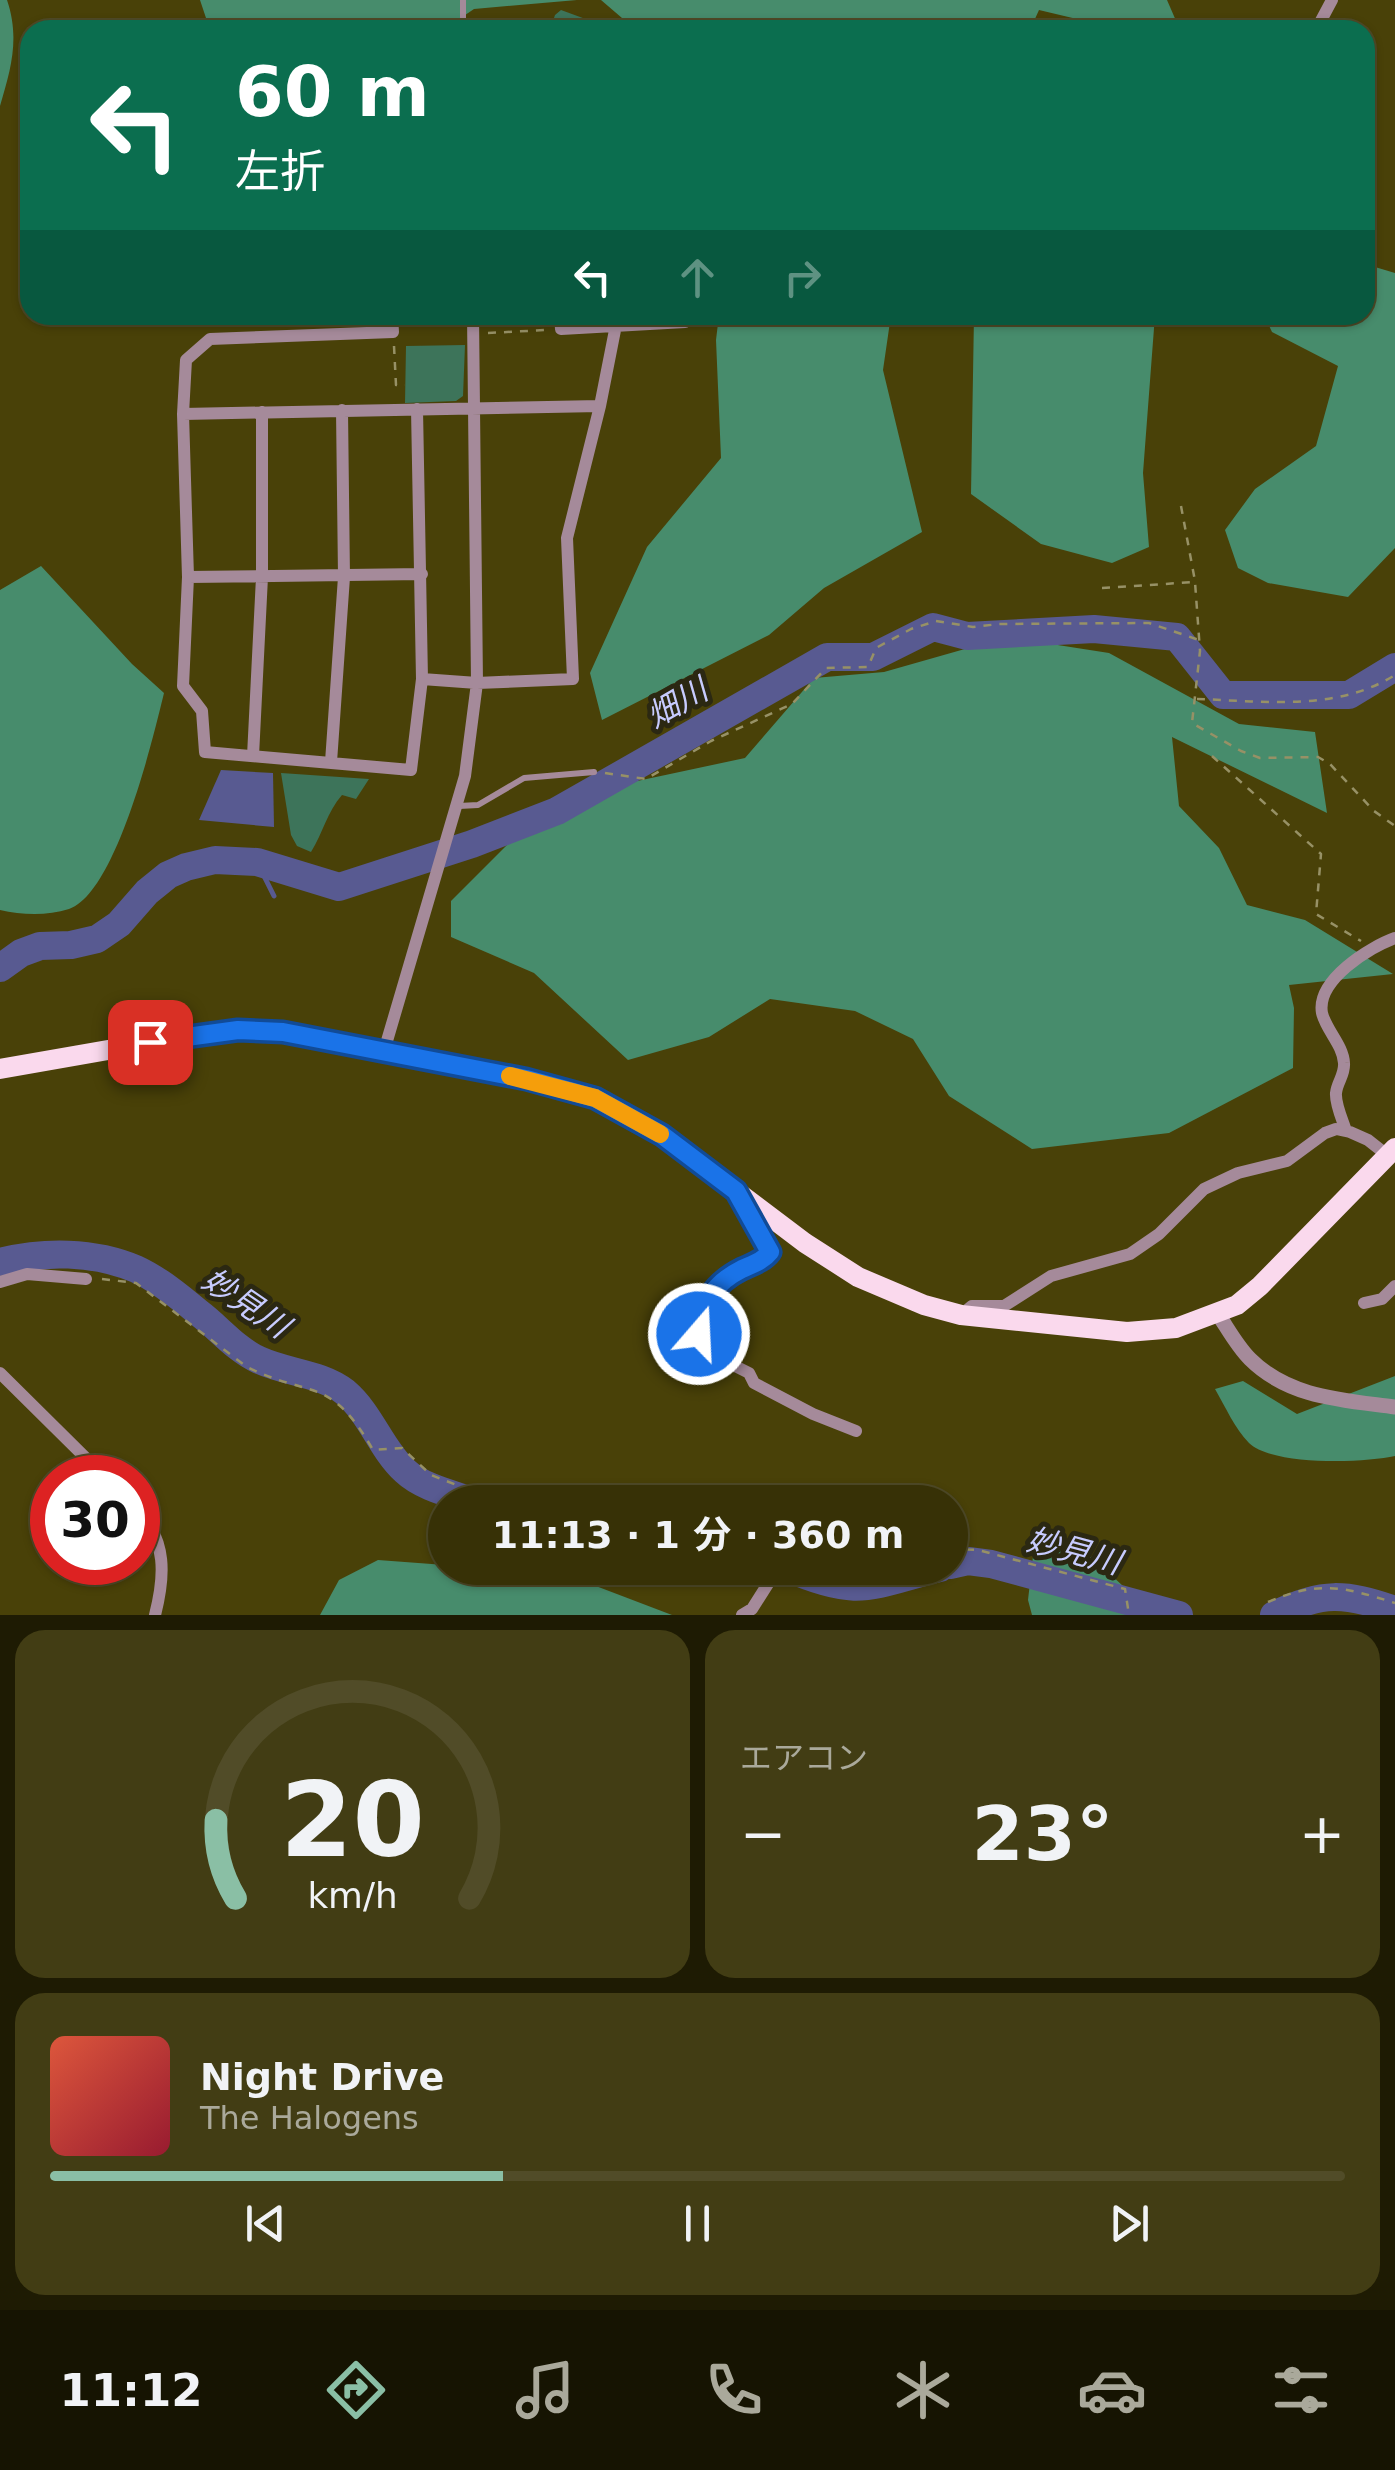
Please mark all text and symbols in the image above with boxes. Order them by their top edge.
text: 60 m [235,51,430,133]
icon: left [70,60,200,190]
text: 左折 [235,145,325,198]
icon: left [565,250,620,305]
icon: ahead [670,250,725,305]
icon: right [775,250,830,305]
water label: 畑川 [640,669,717,735]
pin [108,1000,193,1085]
icon: arrive [123,1015,178,1070]
water label: 妙見川 [196,1260,299,1347]
position arrow [647,1282,751,1386]
speed limit sign: 30 [30,1455,160,1585]
text: 11:13 · 1 分 · 360 m [492,1513,904,1557]
water label: 妙見川 [1023,1520,1128,1583]
text: エアコン [740,1739,868,1777]
text: 20 [280,1759,425,1881]
text: 23° [972,1790,1113,1878]
text: − [740,1802,786,1866]
text: + [1299,1802,1345,1866]
text: km/h [307,1875,398,1916]
text: Night Drive [200,2055,444,2099]
text: The Halogens [200,2099,419,2137]
icon: previous [238,2196,293,2251]
icon: pause [670,2196,725,2251]
icon: next [1102,2196,1157,2251]
icon: directions [321,2355,391,2425]
icon: music [510,2355,580,2425]
icon: phone [699,2355,769,2425]
icon: climate [888,2355,958,2425]
icon: car [1077,2355,1147,2425]
icon: filters [1266,2355,1336,2425]
text: 11:12 [59,2364,203,2417]

